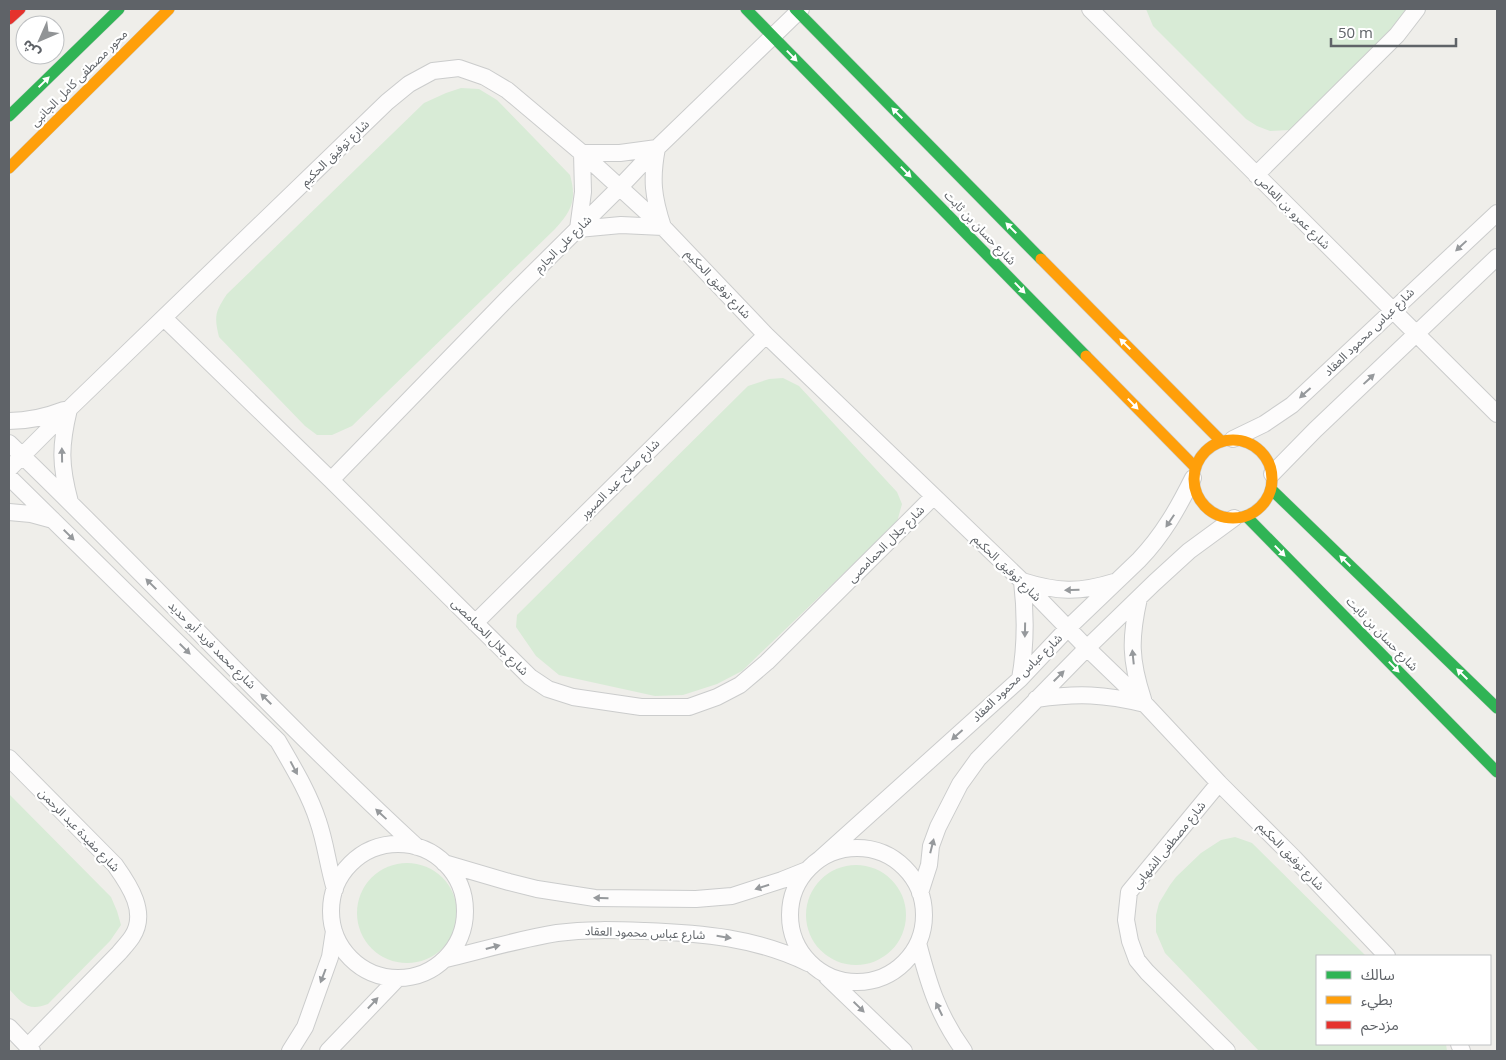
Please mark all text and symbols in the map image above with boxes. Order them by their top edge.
north arrow [15,15,65,65]
scale bar [1331,15,1456,47]
text: 50 m [1338,22,1373,42]
street label: محور مصطفى كامل الجانبى [26,25,131,130]
text: ش [17,36,44,63]
one-way arrow [786,50,798,62]
one-way arrow [37,76,49,88]
one-way arrow [891,107,903,119]
street label: شارع توفيق الحكيم [297,115,373,191]
one-way arrow [900,166,912,178]
street label: شارع عمرو بن العاص [1252,171,1334,253]
street label: شارع حسان بن ثابت [940,187,1020,269]
street label: شارع على الجارم [530,211,596,277]
one-way arrow [1005,223,1017,235]
one-way arrow [1456,240,1468,252]
street label: شارع توفيق الحكيم [681,245,755,323]
one-way arrow [1013,282,1025,294]
street label: شارع عباس محمود العقاد [1319,284,1419,380]
one-way arrow [1120,338,1132,350]
one-way arrow [1362,373,1374,385]
one-way arrow [1298,388,1311,399]
one-way arrow [1127,398,1139,410]
street label: شارع صلاح عبد الصبور [575,435,664,524]
one-way arrow [58,447,66,463]
street label: شارع جلال الحمامصى [843,501,929,587]
one-way arrow [1165,514,1175,528]
one-way arrow [63,529,75,541]
street label: شارع توفيق الحكيم [969,530,1045,606]
one-way arrow [1274,544,1286,556]
one-way arrow [1340,555,1352,567]
one-way arrow [145,578,157,590]
one-way arrow [1063,586,1079,594]
street label: شارع حسان بن ثابت [1342,593,1422,675]
street label: شارع جلال الحمامصى [447,594,533,680]
street label: شارع محمد فريد أبو حديد [164,597,260,693]
one-way arrow [1021,622,1029,638]
street label: شارع عباس محمود العقاد [967,630,1067,726]
one-way arrow [179,643,191,655]
one-way arrow [1129,648,1137,664]
one-way arrow [1388,661,1400,673]
one-way arrow [1456,668,1468,680]
one-way arrow [1053,670,1065,682]
one-way arrow [260,693,272,705]
one-way arrow [952,729,964,741]
one-way arrow [290,761,298,776]
street label: شارع مفيدة عبد الرحمن [34,784,124,876]
street label: شارع مصطفى الشهابى [1128,797,1210,893]
one-way arrow [375,808,387,820]
street label: شارع توفيق الحكيم [1253,818,1329,894]
one-way arrow [928,838,936,853]
one-way arrow [754,883,769,891]
one-way arrow [593,894,609,902]
street label: شارع عباس محمود العقاد [584,922,706,944]
one-way arrow [716,934,732,942]
one-way arrow [486,943,501,951]
legend [1316,955,1491,1045]
text: سالك [1361,964,1395,984]
one-way arrow [319,969,327,984]
text: بطيء [1361,989,1393,1011]
one-way arrow [367,998,379,1010]
one-way arrow [853,1001,865,1013]
one-way arrow [935,1002,943,1016]
text: مزدحم [1361,1014,1399,1036]

